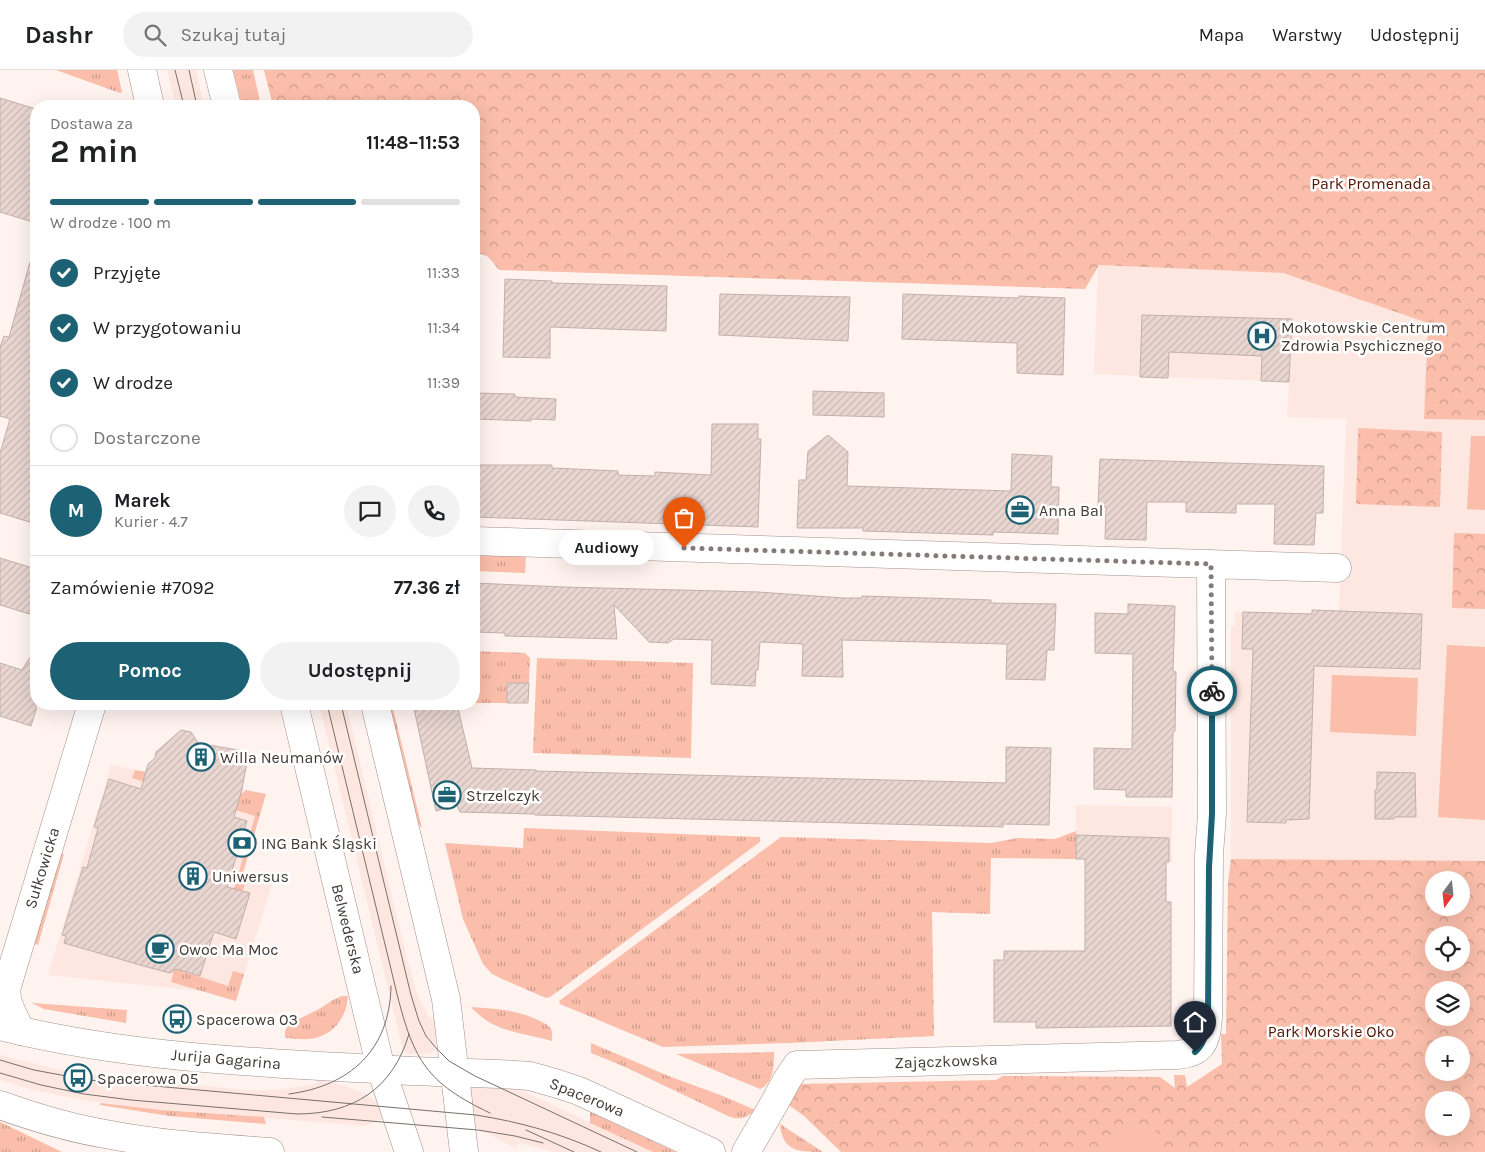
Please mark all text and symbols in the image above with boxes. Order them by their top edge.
search box [123,12,473,57]
text: Dashr [25,21,93,49]
icon: search [141,21,169,49]
text: Szukaj tutaj [181,24,286,46]
text: Mapa [1199,24,1244,46]
text: Warstwy [1272,24,1342,46]
text: Udostępnij [1370,24,1460,46]
text: Dostawa za [50,114,133,133]
text: 11:48–11:53 [366,132,460,154]
text: 2 min [50,133,138,170]
park label: Park Promenada [1311,174,1431,193]
text: W drodze · 100 m [50,213,171,232]
icon: check [50,259,78,287]
text: Przyjęte [93,262,161,284]
text: 11:33 [427,263,460,282]
icon: check [50,314,78,342]
text: W przygotowaniu [93,317,242,339]
text: 11:34 [427,318,460,337]
place label: Mokotowskie Centrum Zdrowia Psychicznego [1281,318,1446,355]
hospital icon: Mokotowskie Centrum Zdrowia Psychicznego [1247,321,1277,351]
icon: check [50,369,78,397]
text: W drodze [93,372,173,394]
text: 11:39 [427,373,460,392]
text: Dostarczone [93,427,201,449]
button: chat [344,485,396,537]
button: phone [408,485,460,537]
text: Marek [114,490,171,512]
office icon: Anna Bal [1005,495,1035,525]
pin [663,497,705,548]
text: M [68,500,84,522]
place label: Anna Bal [1039,501,1103,520]
icon: bag [670,504,698,532]
text: Kurier · 4.7 [114,512,188,531]
callout: Audiowy [559,530,654,566]
text: Audiowy [574,538,639,557]
text: Zamówienie #7092 [50,577,215,599]
text: 77.36 zł [394,577,460,599]
button: Pomoc [50,642,250,700]
button: Udostępnij [260,642,460,700]
courier [1187,666,1237,716]
icon: bike [1198,677,1226,705]
building icon: Willa Neumanów [186,742,216,772]
place label: Willa Neumanów [220,748,344,767]
office icon: Strzelczyk [432,780,462,810]
place label: Strzelczyk [466,786,540,805]
street label: Sułkowicka [21,825,63,911]
bank icon: ING Bank Śląski [227,828,257,858]
place label: ING Bank Śląski [261,834,377,853]
building icon: Uniwersus [178,861,208,891]
place label: Uniwersus [212,867,289,886]
north arrow [1425,871,1470,916]
map controls [1425,871,1470,1136]
street label: Belwederska [328,882,368,976]
button: locate [1425,926,1470,971]
cafe icon: Owoc Ma Moc [145,934,175,964]
place label: Owoc Ma Moc [179,940,278,959]
button: layers [1425,981,1470,1026]
pin [1174,1001,1216,1052]
bus stop icon: Spacerowa 03 [162,1004,192,1034]
icon: home [1181,1008,1209,1036]
place label: Spacerowa 03 [196,1010,298,1029]
park label: Park Morskie Oko [1268,1022,1394,1041]
button: + [1425,1036,1470,1081]
street label: Jurija Gagarina [170,1045,282,1073]
street label: Zajączkowska [894,1050,998,1072]
bus stop icon: Spacerowa 05 [63,1063,93,1093]
place label: Spacerowa 05 [97,1069,199,1088]
street label: Spacerowa [547,1073,627,1121]
button: − [1425,1091,1470,1136]

